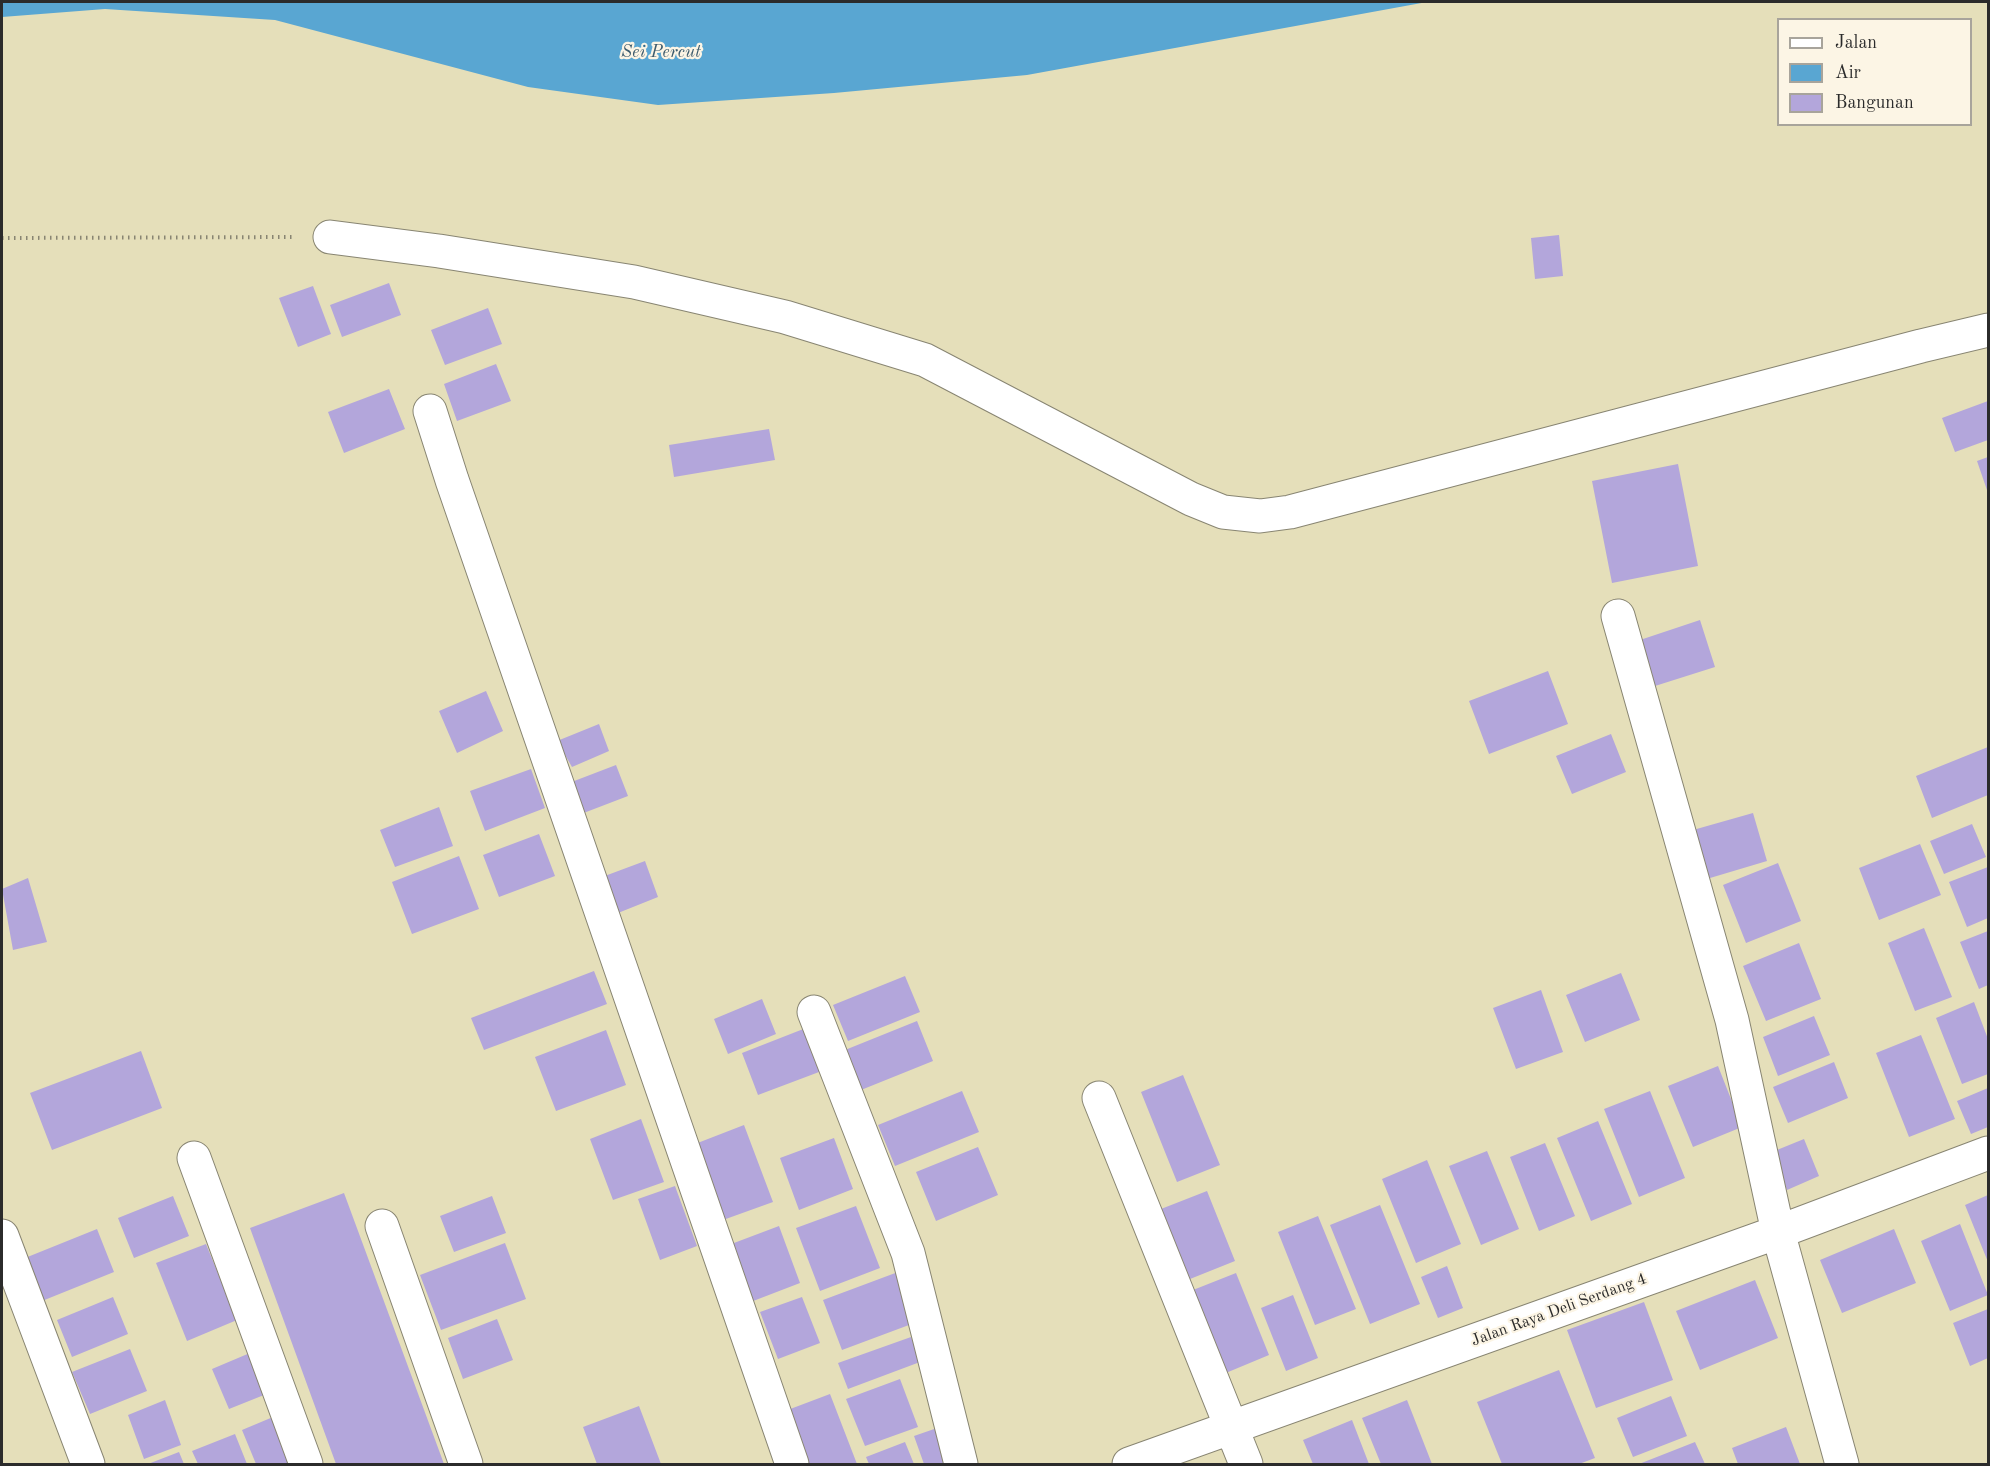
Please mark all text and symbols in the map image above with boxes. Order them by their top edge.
legend [1777,18,1972,126]
text: Jalan [1835,34,1877,52]
water label: Sei Percut [621,41,701,63]
text: Air [1835,64,1861,82]
text: Bangunan [1835,94,1914,112]
street label: Jalan Raya Deli Serdang 4 [1469,1269,1649,1351]

